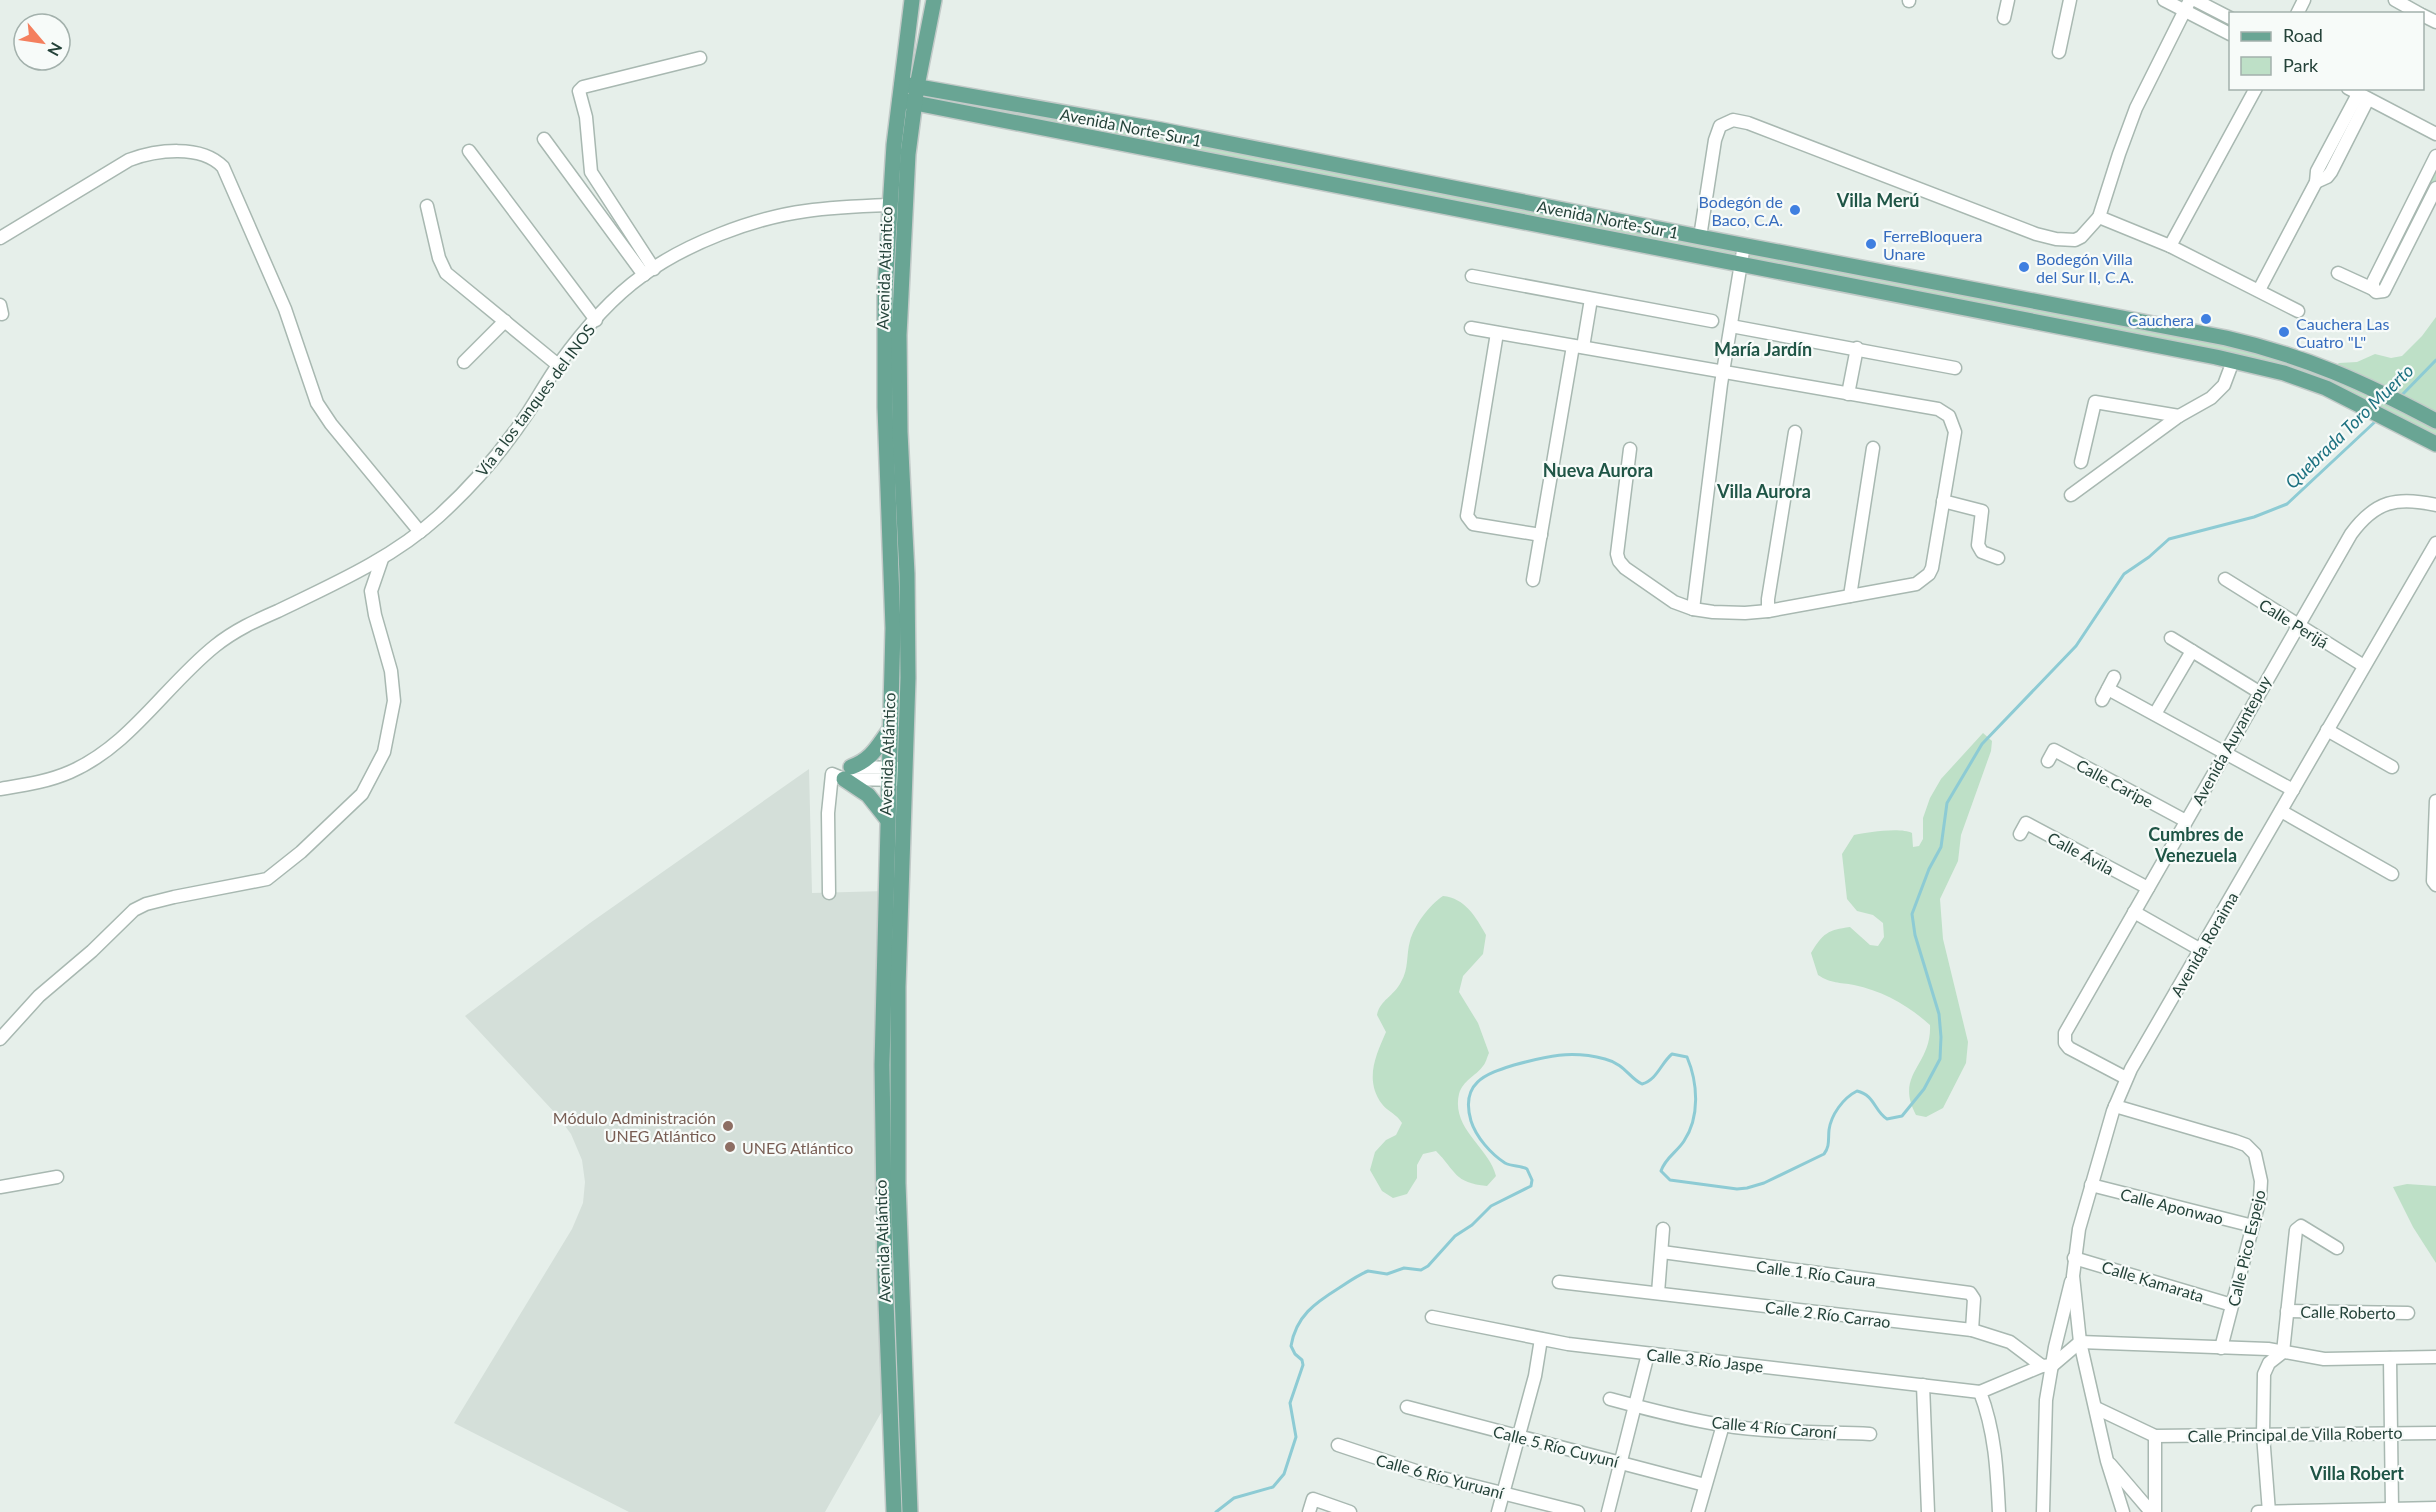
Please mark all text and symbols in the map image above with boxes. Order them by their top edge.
north arrow [12,12,72,72]
legend [2229,12,2424,90]
text: Road [2283,24,2323,46]
text: N [44,40,67,60]
text: Park [2283,54,2319,76]
street label: Avenida Norte-Sur 1 [1059,104,1203,150]
district label: Villa Merú [1836,189,1919,211]
place label: Bodegón de Baco, C.A. [1699,192,1783,229]
street label: Avenida Norte-Sur 1 [1536,196,1680,242]
marker: Bodegón de Baco, C.A. [1788,203,1802,217]
street label: Avenida Atlántico [872,206,896,330]
place label: FerreBloquera Unare [1883,226,1982,263]
marker: FerreBloquera Unare [1864,237,1878,251]
place label: Bodegón Villa del Sur II, C.A. [2036,249,2134,286]
marker: Bodegón Villa del Sur II, C.A. [2017,260,2031,274]
place label: Cauchera [2128,310,2194,329]
marker: Cauchera [2199,312,2213,326]
place label: Cauchera Las Cuatro "L" [2296,314,2389,351]
street label: Vía a los tanques del INOS [472,320,598,480]
marker: Cauchera Las Cuatro "L" [2277,325,2291,339]
district label: María Jardín [1714,338,1812,360]
water label: Quebrada Toro Muerto [2280,359,2418,493]
district label: Nueva Aurora [1543,459,1653,481]
district label: Villa Aurora [1716,480,1811,502]
street label: Calle Perijá [2256,594,2332,652]
street label: Avenida Auyantepuy [2188,672,2275,808]
street label: Avenida Atlántico [875,692,899,816]
street label: Calle Caripe [2073,755,2157,811]
district label: Cumbres de Venezuela [2148,823,2244,866]
street label: Calle Ávila [2045,828,2117,878]
street label: Avenida Roraima [2166,888,2242,1000]
place label: Módulo Administración UNEG Atlántico [553,1108,716,1145]
marker: Módulo Administración UNEG Atlántico [721,1119,735,1133]
place label: UNEG Atlántico [742,1138,853,1157]
marker: UNEG Atlántico [723,1140,737,1154]
street label: Avenida Atlántico [870,1179,894,1303]
street label: Calle Aponwao [2119,1184,2225,1228]
street label: Calle Pico Espejo [2223,1188,2269,1308]
street label: Calle 1 Río Caura [1755,1256,1877,1290]
street label: Calle Kamarata [2100,1256,2206,1306]
street label: Calle 2 Río Carrao [1764,1297,1892,1331]
street label: Calle Roberto [2300,1302,2396,1322]
street label: Calle 3 Río Jaspe [1646,1344,1764,1376]
street label: Calle 4 Río Caroní [1711,1412,1838,1442]
street label: Calle 5 Río Cuyuní [1491,1421,1622,1471]
street label: Calle Principal de Villa Roberto [2187,1423,2403,1445]
street label: Calle 6 Río Yuruaní [1374,1450,1507,1502]
district label: Villa Robert [2309,1462,2404,1484]

